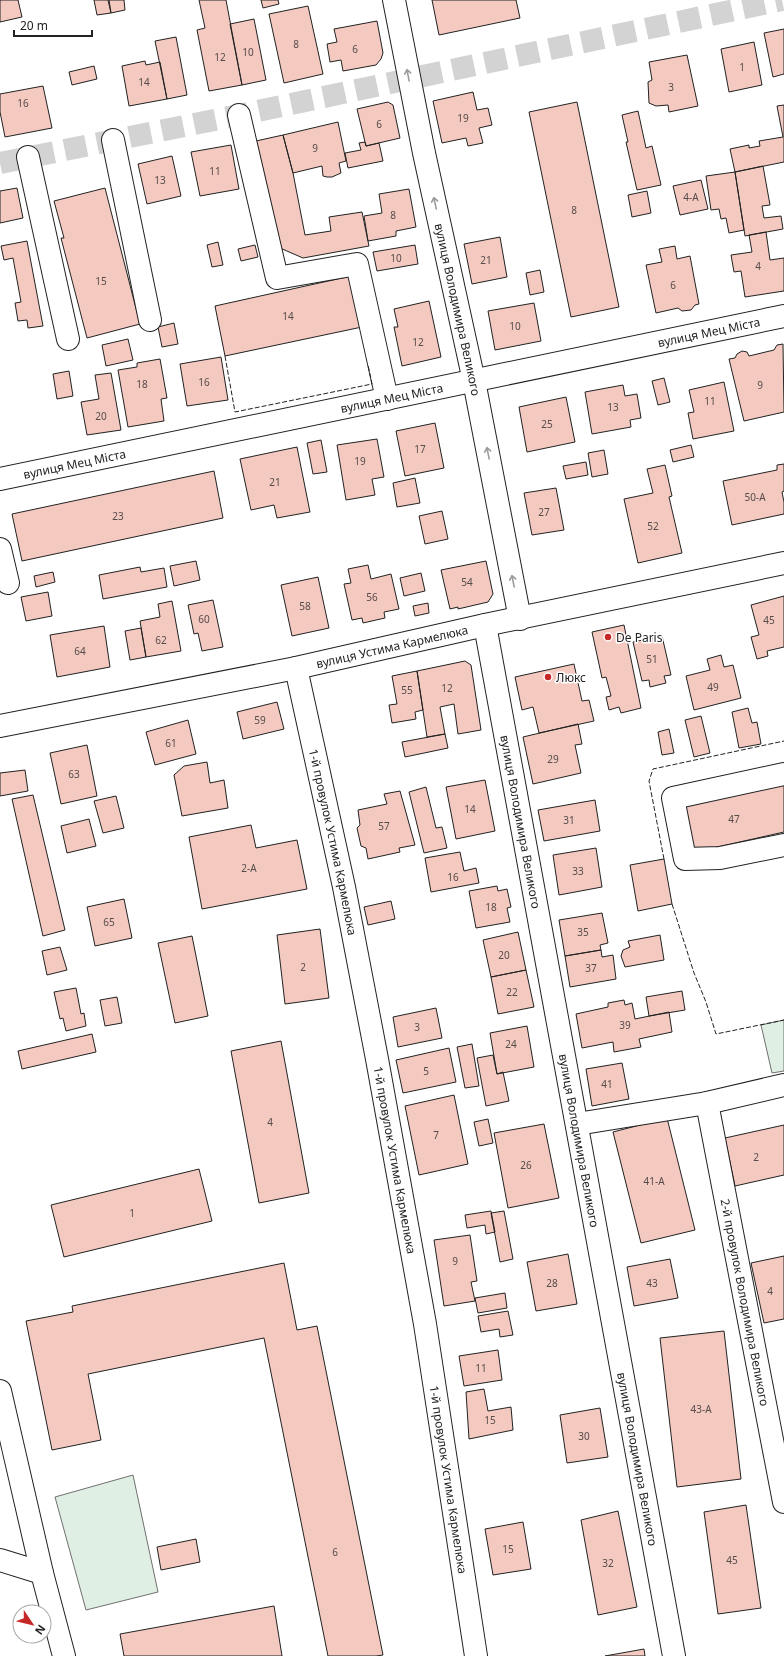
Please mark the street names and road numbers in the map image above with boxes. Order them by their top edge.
street label: вулиця Володимира Великого [431,222,485,397]
street label: вулиця Мец Міста [656,313,762,351]
street label: вулиця Мец Міста [339,379,444,417]
street label: вулиця Мец Міста [22,445,127,482]
street label: вулиця Устима Кармелюка [314,621,470,672]
street label: вулиця Володимира Великого [497,734,545,910]
street label: 1-й провулок Устима Кармелюка [305,747,362,937]
street label: вулиця Володимира Великого [555,1052,604,1229]
street label: 1-й провулок Устима Кармелюка [370,1065,421,1255]
street label: 2-й провулок Володимира Великого [717,1197,774,1407]
street label: вулиця Володимира Великого [614,1371,662,1547]
street label: 1-й провулок Устима Кармелюка [426,1384,472,1575]

